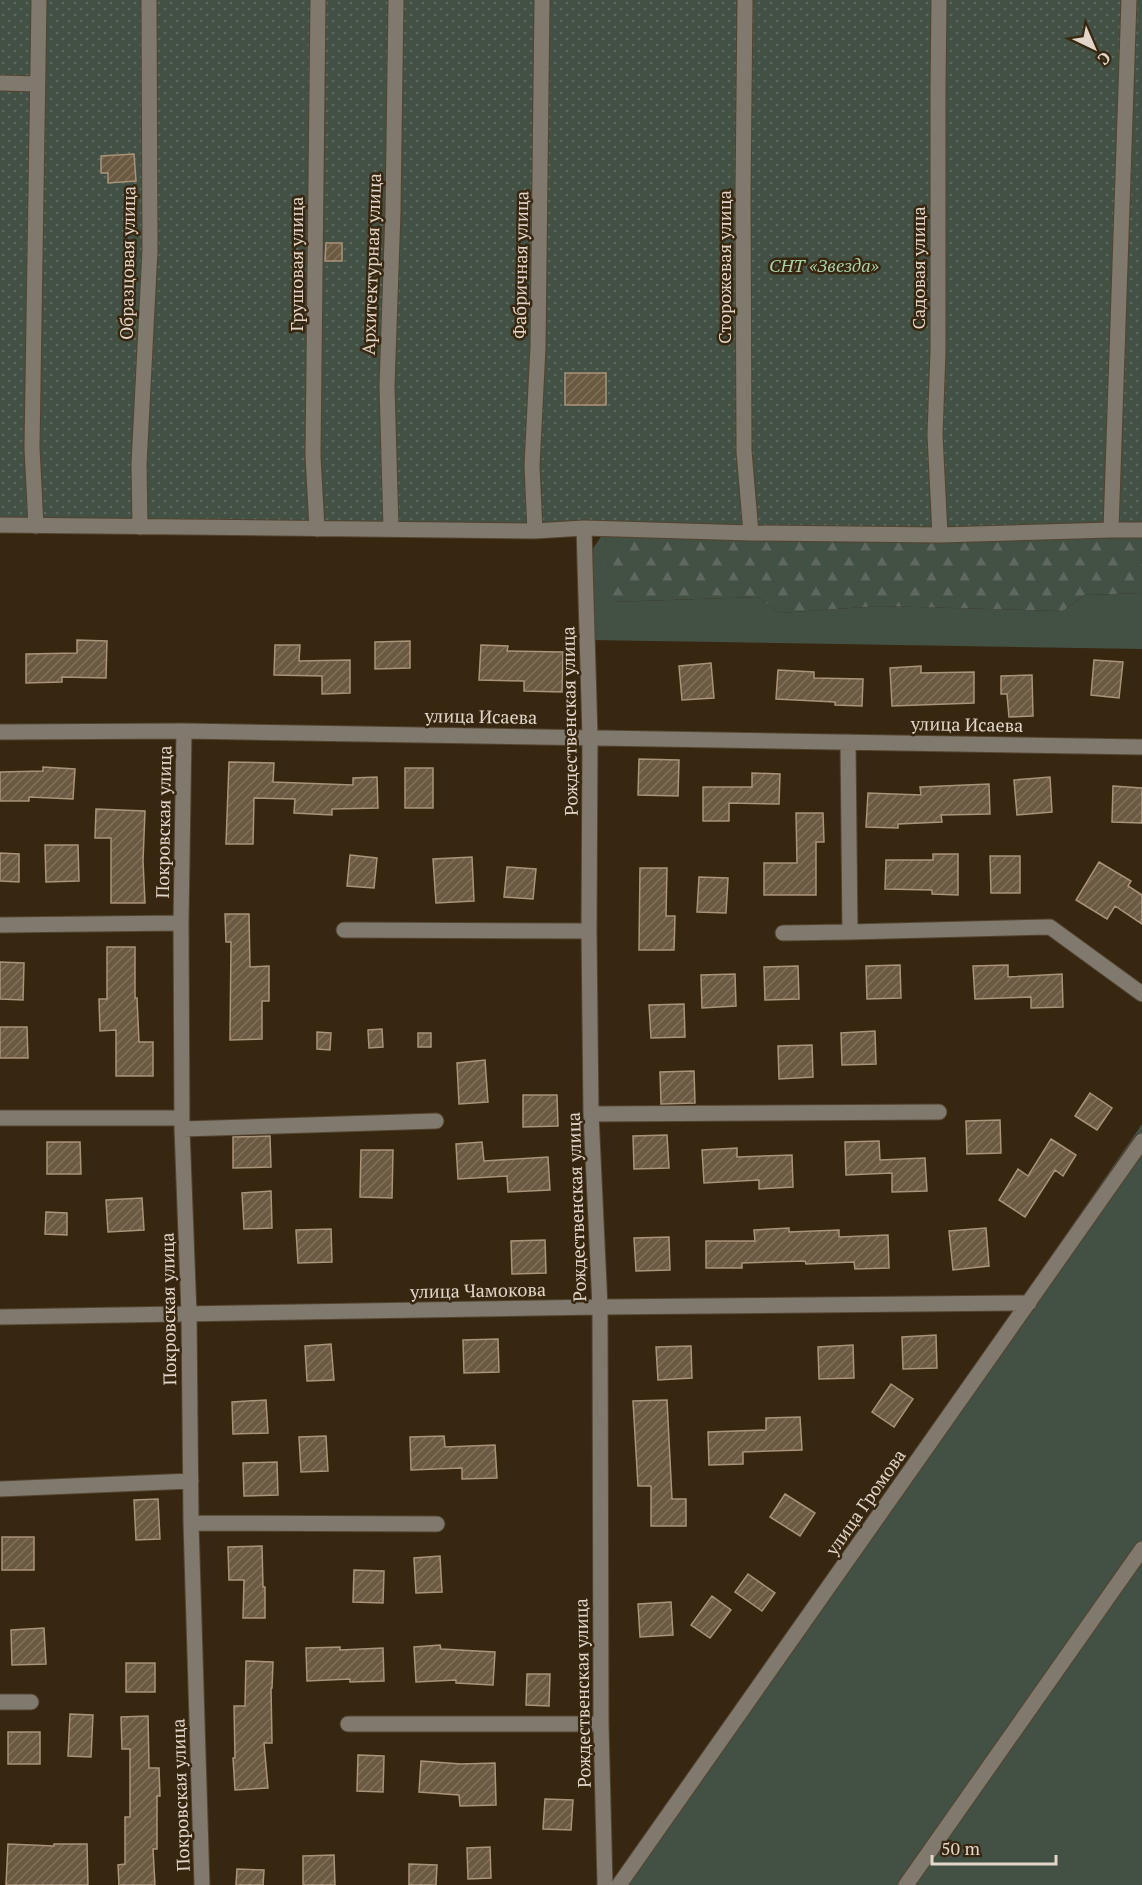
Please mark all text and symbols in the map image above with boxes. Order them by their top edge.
north arrow [1064,18,1124,78]
text: С [1093,47,1116,70]
street label: Архитектурная улица [356,173,386,355]
street label: Образцовая улица [114,186,140,340]
street label: Сторожевая улица [712,190,736,344]
street label: Фабричная улица [507,191,533,339]
street label: Грушовая улица [284,197,308,331]
street label: Садовая улица [906,206,930,330]
park label: СНТ «Звезда» [769,253,880,277]
street label: Рождественская улица [555,626,583,816]
street label: улица Исаева [424,703,537,729]
street label: улица Исаева [910,711,1023,737]
street label: Покровская улица [150,745,176,899]
street label: Рождественская улица [561,1112,591,1302]
street label: Покровская улица [155,1232,181,1386]
street label: улица Чамокова [409,1277,546,1303]
street label: улица Громова [819,1444,911,1561]
street label: Рождественская улица [568,1598,596,1788]
street label: Покровская улица [165,1718,195,1872]
scale bar [932,1828,1056,1866]
text: 50 m [941,1836,981,1860]

